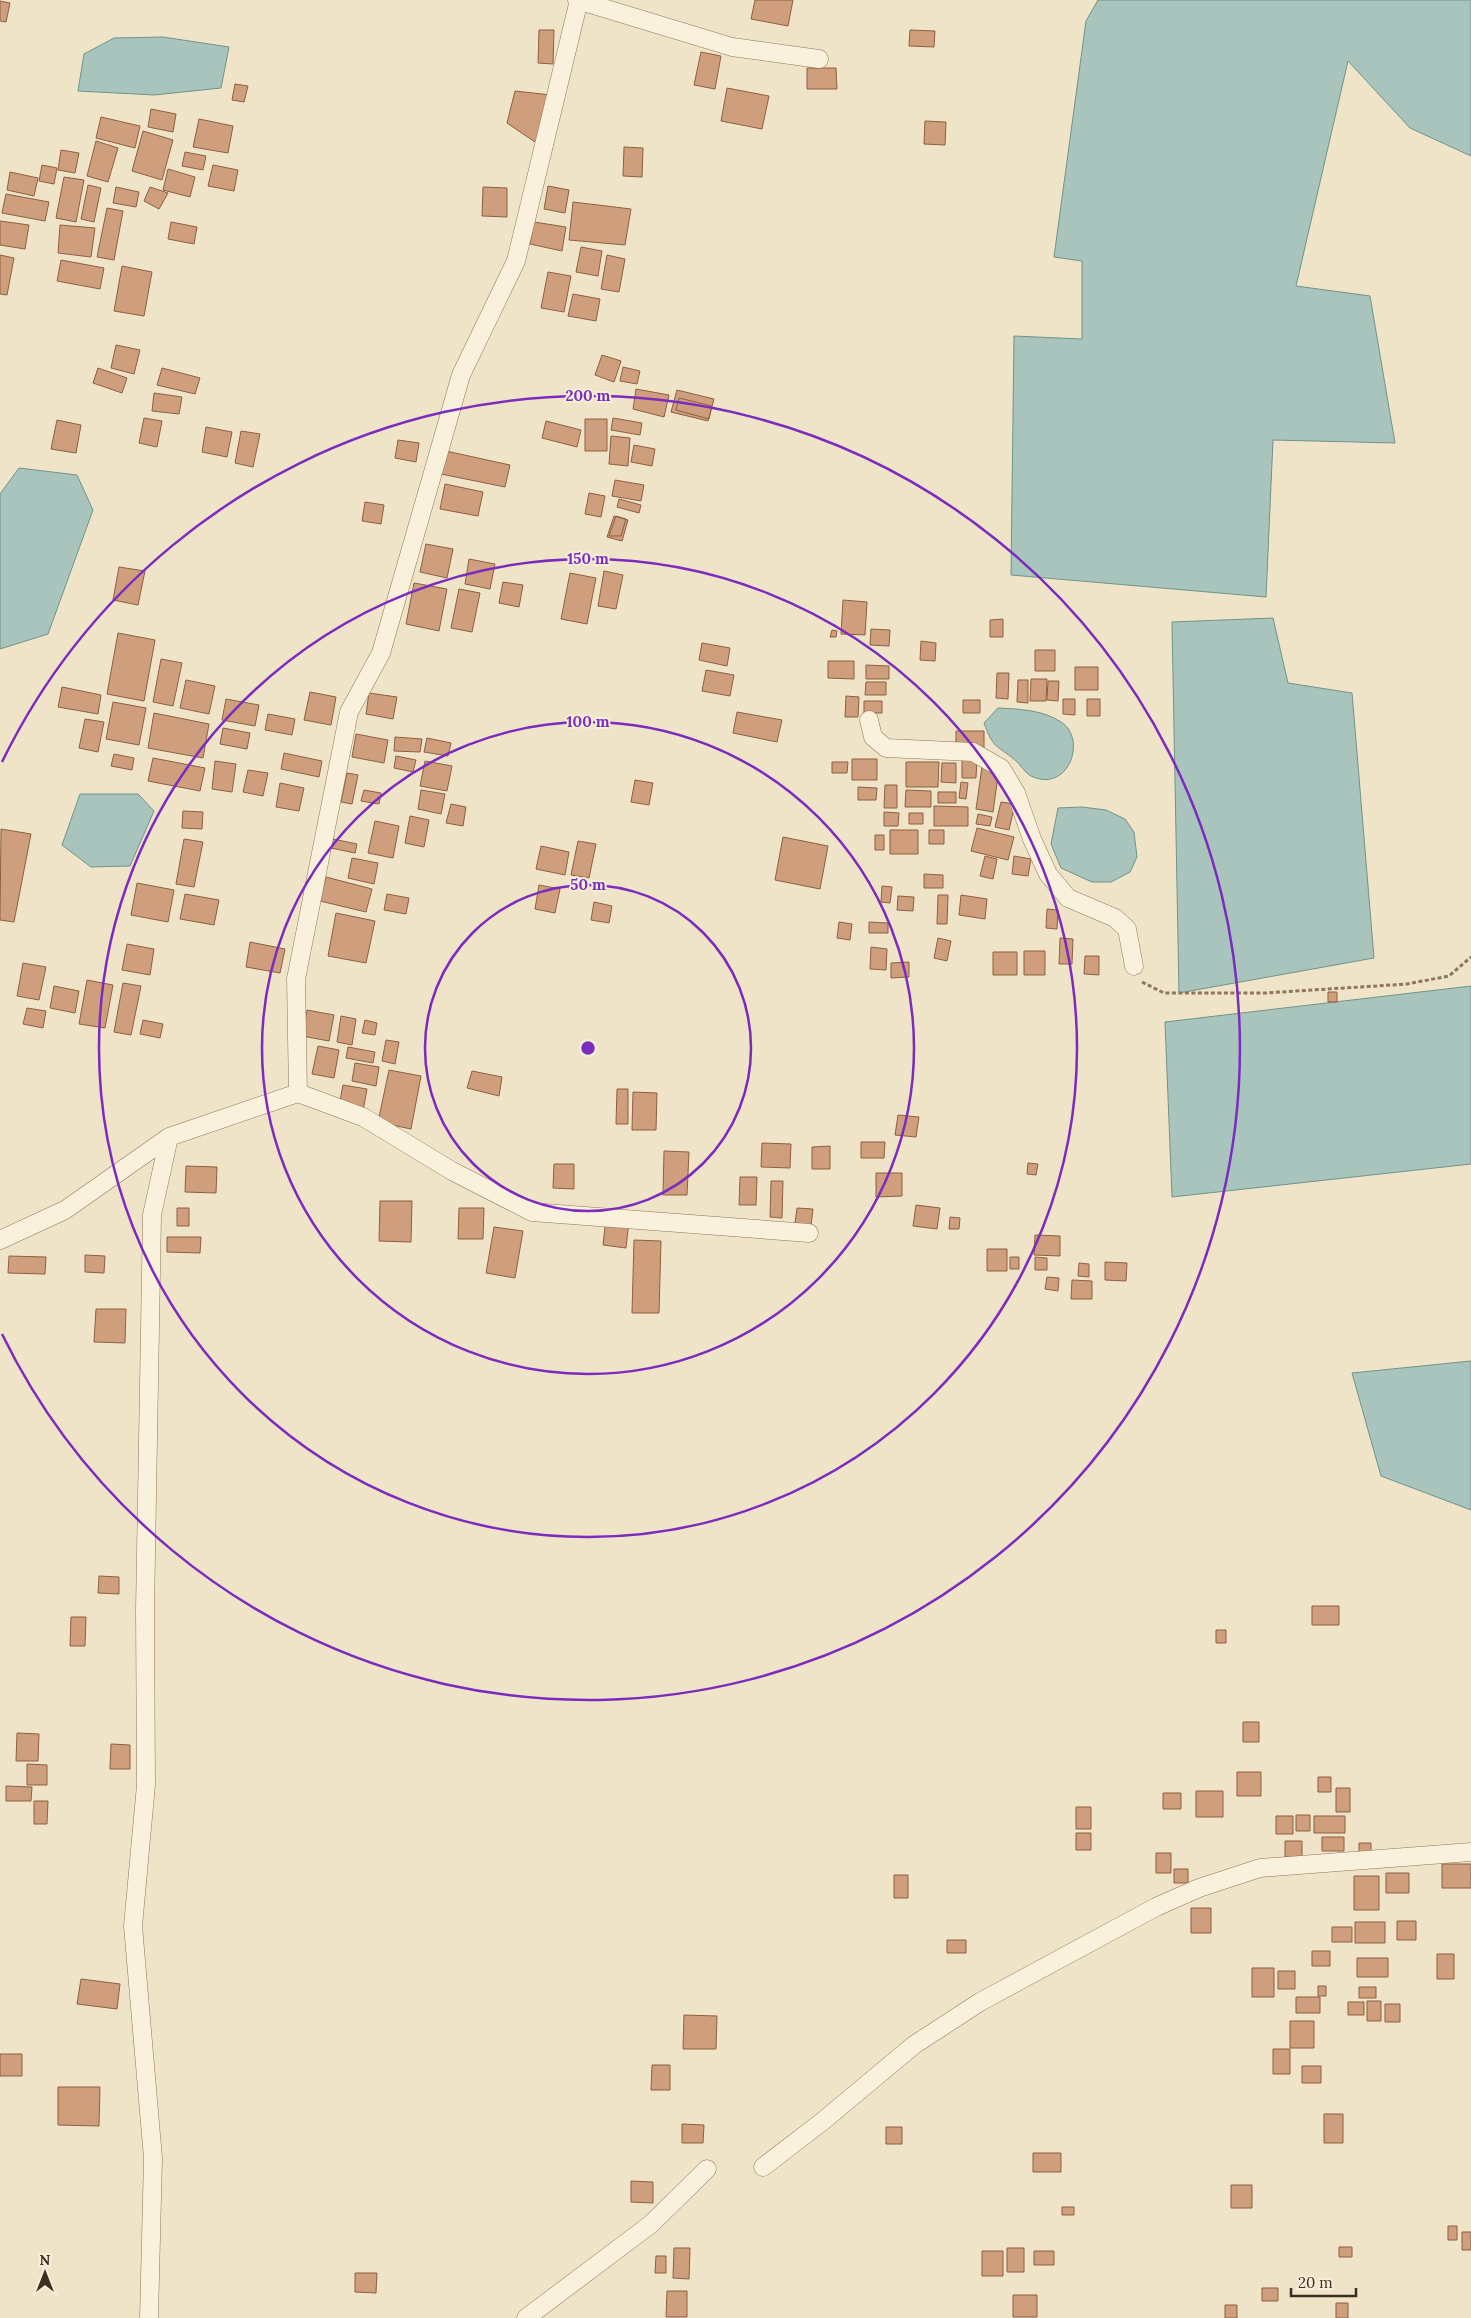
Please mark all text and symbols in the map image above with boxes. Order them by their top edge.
text: 200 m [566,386,611,405]
text: 150 m [567,549,609,568]
text: 100 m [567,712,610,731]
text: 50 m [570,875,606,894]
centre of rings [579,1039,597,1057]
north arrow [20,2248,70,2298]
text: N [40,2251,51,2269]
scale bar [1291,2266,1356,2298]
text: 20 m [1298,2273,1333,2292]

